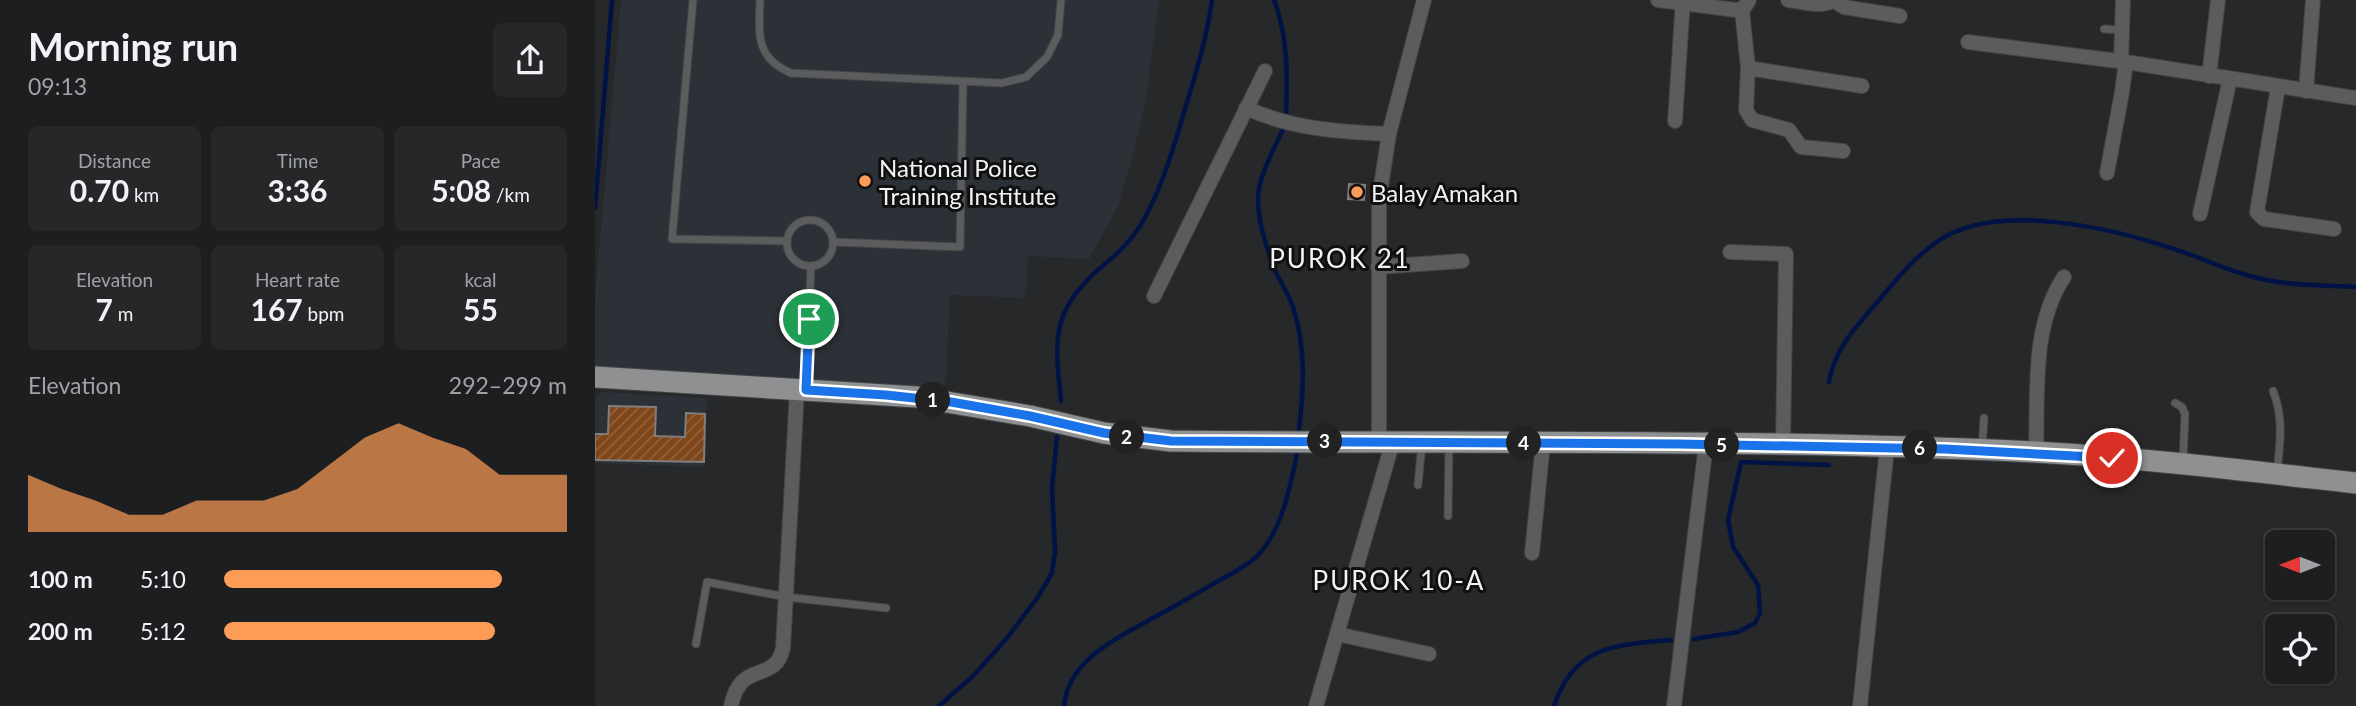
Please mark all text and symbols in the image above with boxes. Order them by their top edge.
text: Morning run [28,23,238,69]
button: share [493,23,567,97]
text: 09:13 [28,72,87,100]
text: Distance [78,149,151,172]
text: Time [277,149,318,172]
text: Pace [461,149,500,172]
place label: National Police Training Institute [879,153,1056,210]
text: 0.70 [70,172,129,208]
text: 3:36 [268,172,327,208]
text: 5:08 [431,172,491,208]
marker: National Police Training Institute [857,173,873,189]
place label: Balay Amakan [1371,178,1518,207]
text: km [129,183,159,206]
text: /km [491,183,530,206]
marker: Balay Amakan [1349,184,1365,200]
district label: PUROK 21 [1269,242,1411,274]
text: Elevation [76,268,153,291]
text: Heart rate [255,268,340,291]
text: kcal [464,268,497,291]
pin [779,289,839,349]
text: 7 [96,291,113,327]
text: 167 [251,291,303,327]
text: 55 [463,291,498,327]
icon: arrive [790,300,828,338]
text: m [113,302,133,325]
text: bpm [303,302,344,325]
text: Elevation [28,371,121,399]
text: 292–299 m [449,371,567,399]
pin: 1 [915,382,951,418]
text: 1 [927,388,938,411]
pin: 2 [1109,420,1145,454]
pin: 3 [1307,424,1343,458]
text: 2 [1121,425,1132,448]
pin: 4 [1507,426,1541,460]
pin: 5 [1705,428,1739,462]
pin [2082,428,2142,488]
text: 3 [1319,429,1330,452]
pin: 6 [1903,430,1937,466]
text: 4 [1518,431,1529,454]
text: 5 [1716,433,1727,456]
text: 6 [1914,436,1925,459]
icon: check [2093,439,2131,477]
north arrow [2265,530,2335,600]
map controls [2265,530,2335,684]
district label: PUROK 10-A [1313,564,1485,596]
text: 100 m [28,565,93,593]
text: 5:10 [140,565,186,593]
button: locate [2265,614,2335,684]
text: 200 m [28,617,93,645]
text: 5:12 [140,617,186,645]

